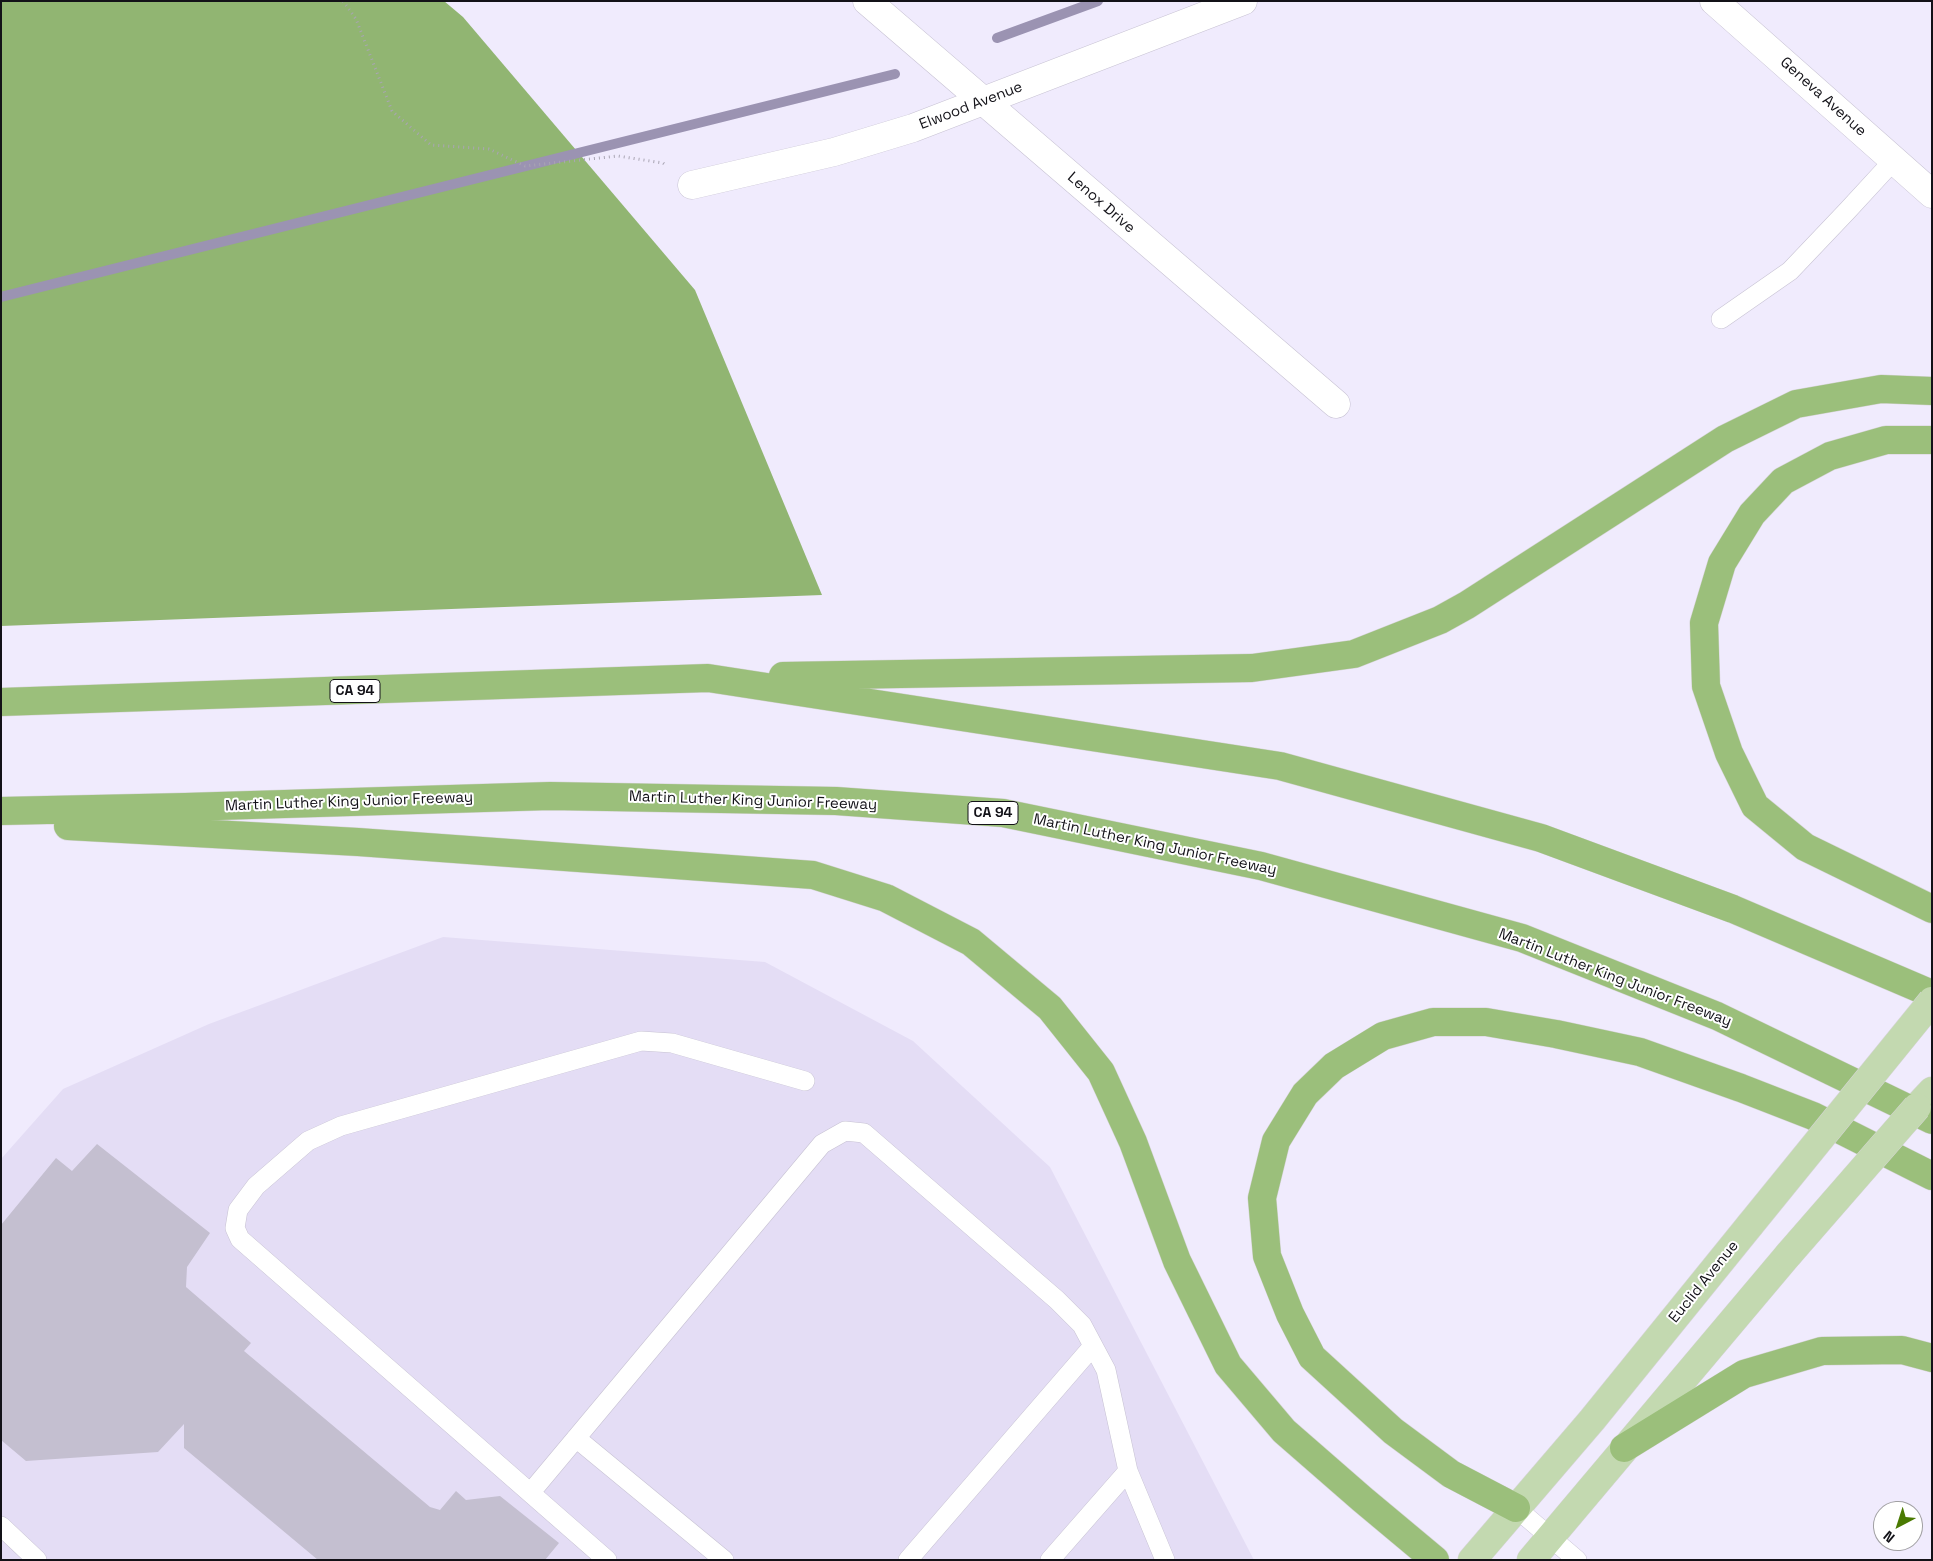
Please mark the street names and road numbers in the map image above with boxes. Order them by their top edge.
street label: Geneva Avenue [1776,54,1870,140]
street label: Elwood Avenue [917,78,1025,134]
street label: Lenox Drive [1064,169,1138,237]
road number: CA 94 [330,679,380,702]
street label: Martin Luther King Junior Freeway [629,788,877,814]
street label: Martin Luther King Junior Freeway [225,789,473,815]
road number: CA 94 [968,801,1018,824]
street label: Martin Luther King Junior Freeway [1032,810,1278,880]
street label: Martin Luther King Junior Freeway [1496,925,1734,1031]
street label: Euclid Avenue [1665,1237,1743,1327]

